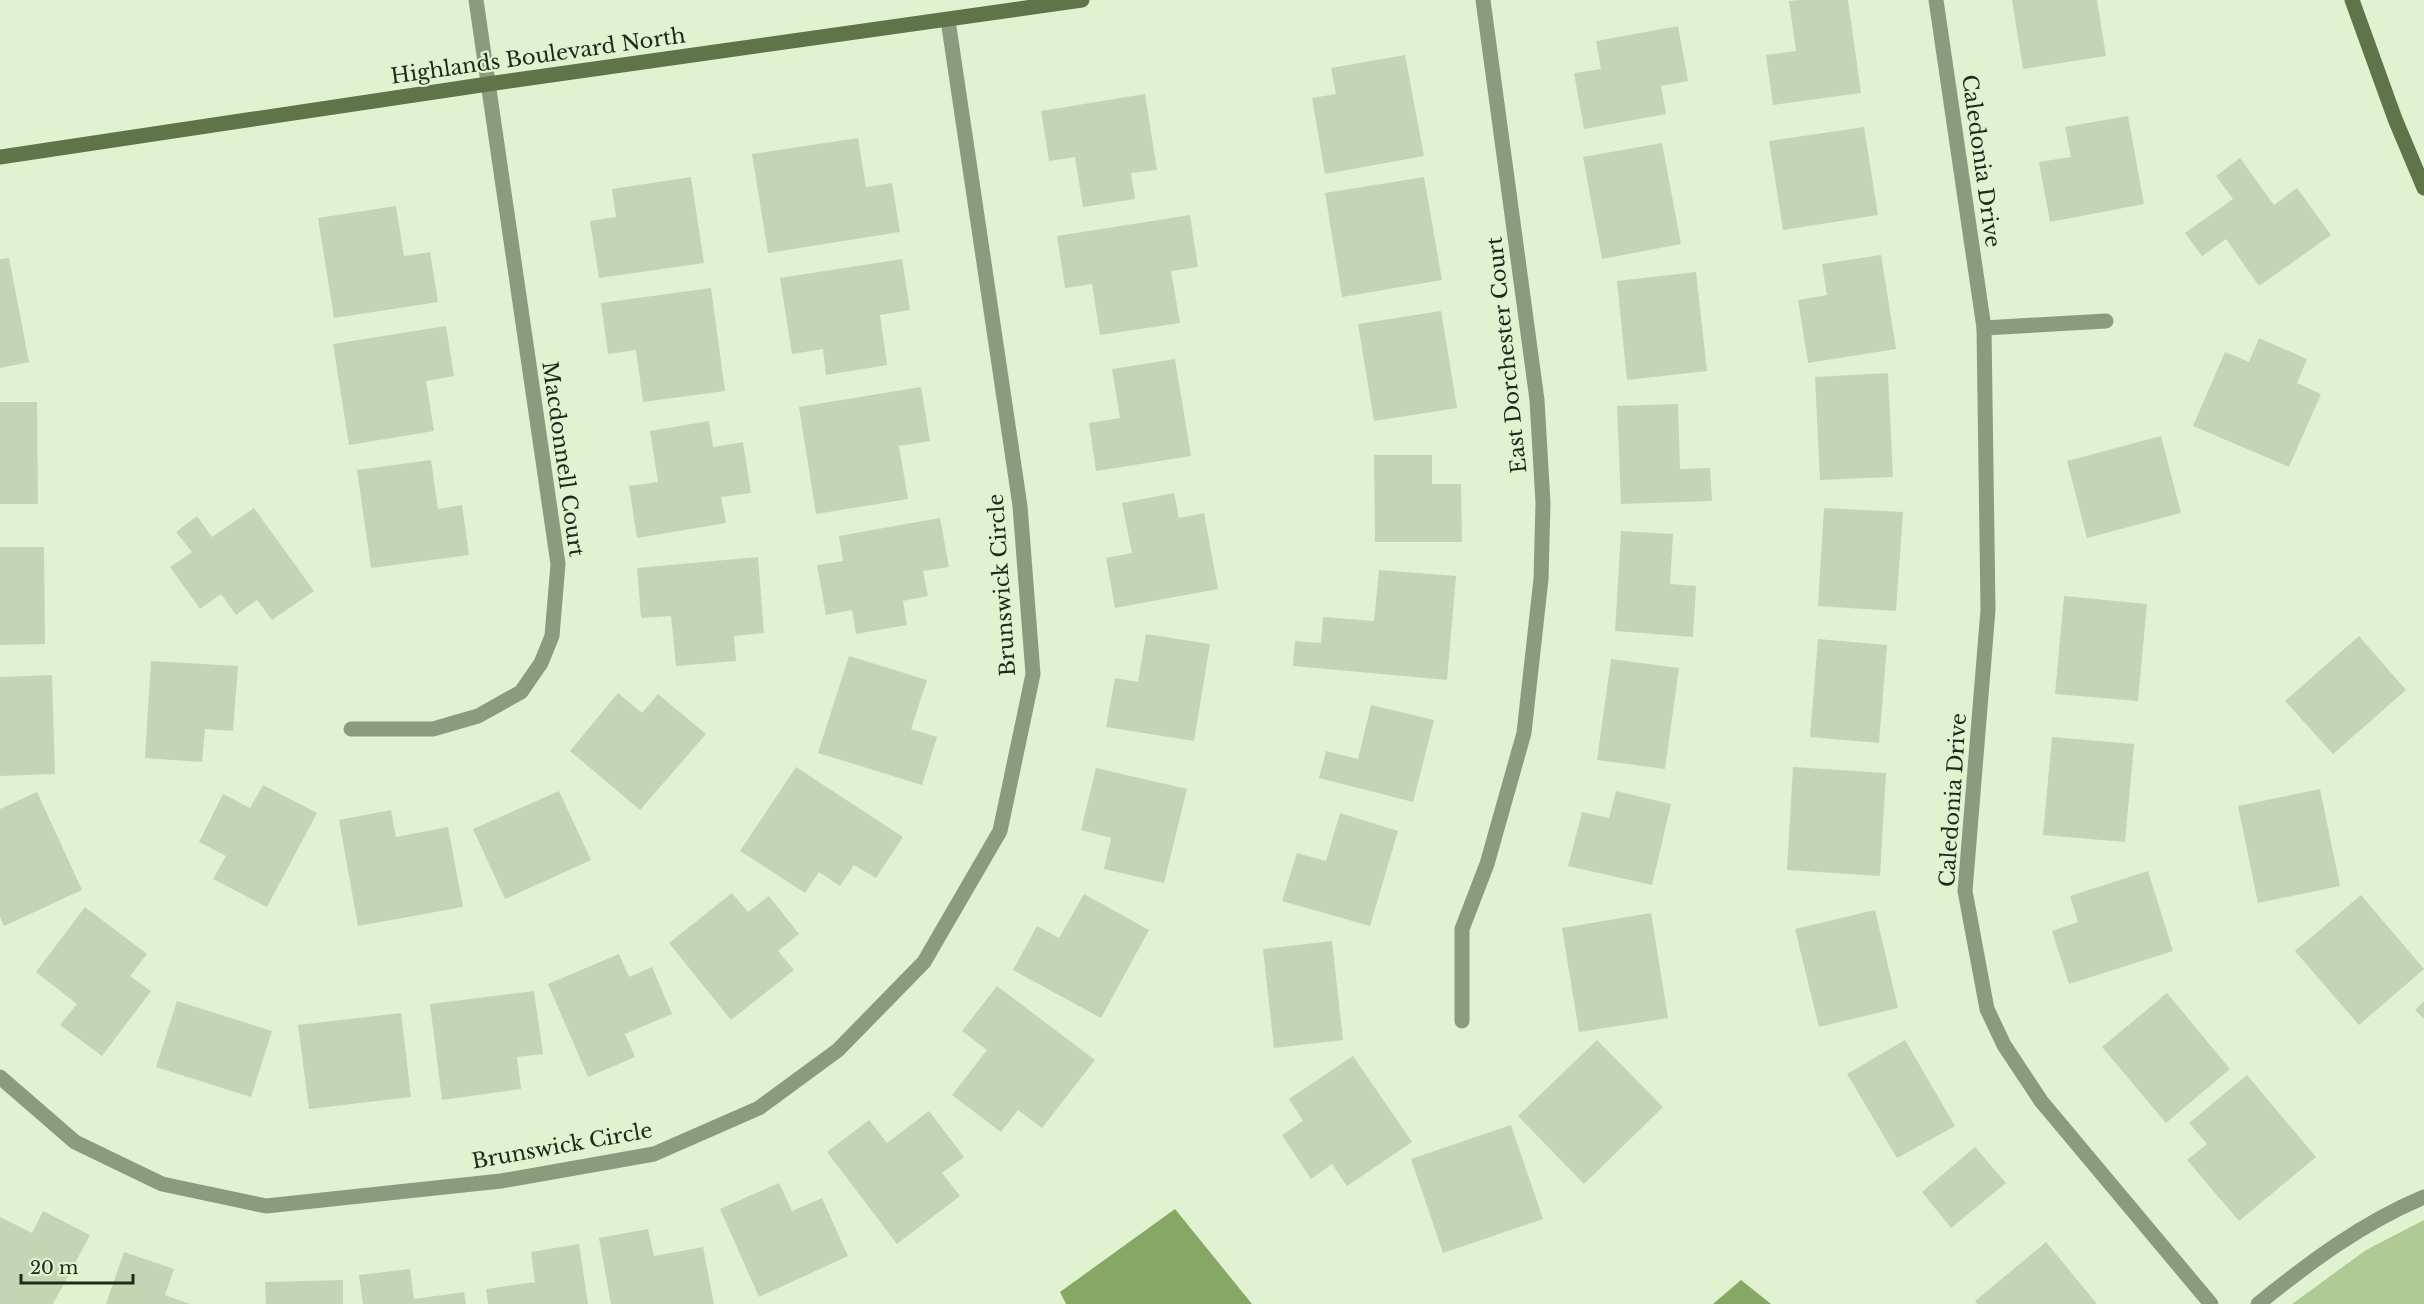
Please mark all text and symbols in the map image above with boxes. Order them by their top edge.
street label: Highlands Boulevard North [389,22,687,90]
street label: Caledonia Drive [1956,73,2006,249]
street label: East Dorchester Court [1482,235,1532,475]
street label: Macdonnell Court [536,360,590,558]
street label: Brunswick Circle [983,493,1021,677]
street label: Caledonia Drive [1934,712,1972,888]
street label: Brunswick Circle [470,1117,654,1175]
scale bar [21,1247,134,1285]
text: 20 m [30,1257,78,1279]

